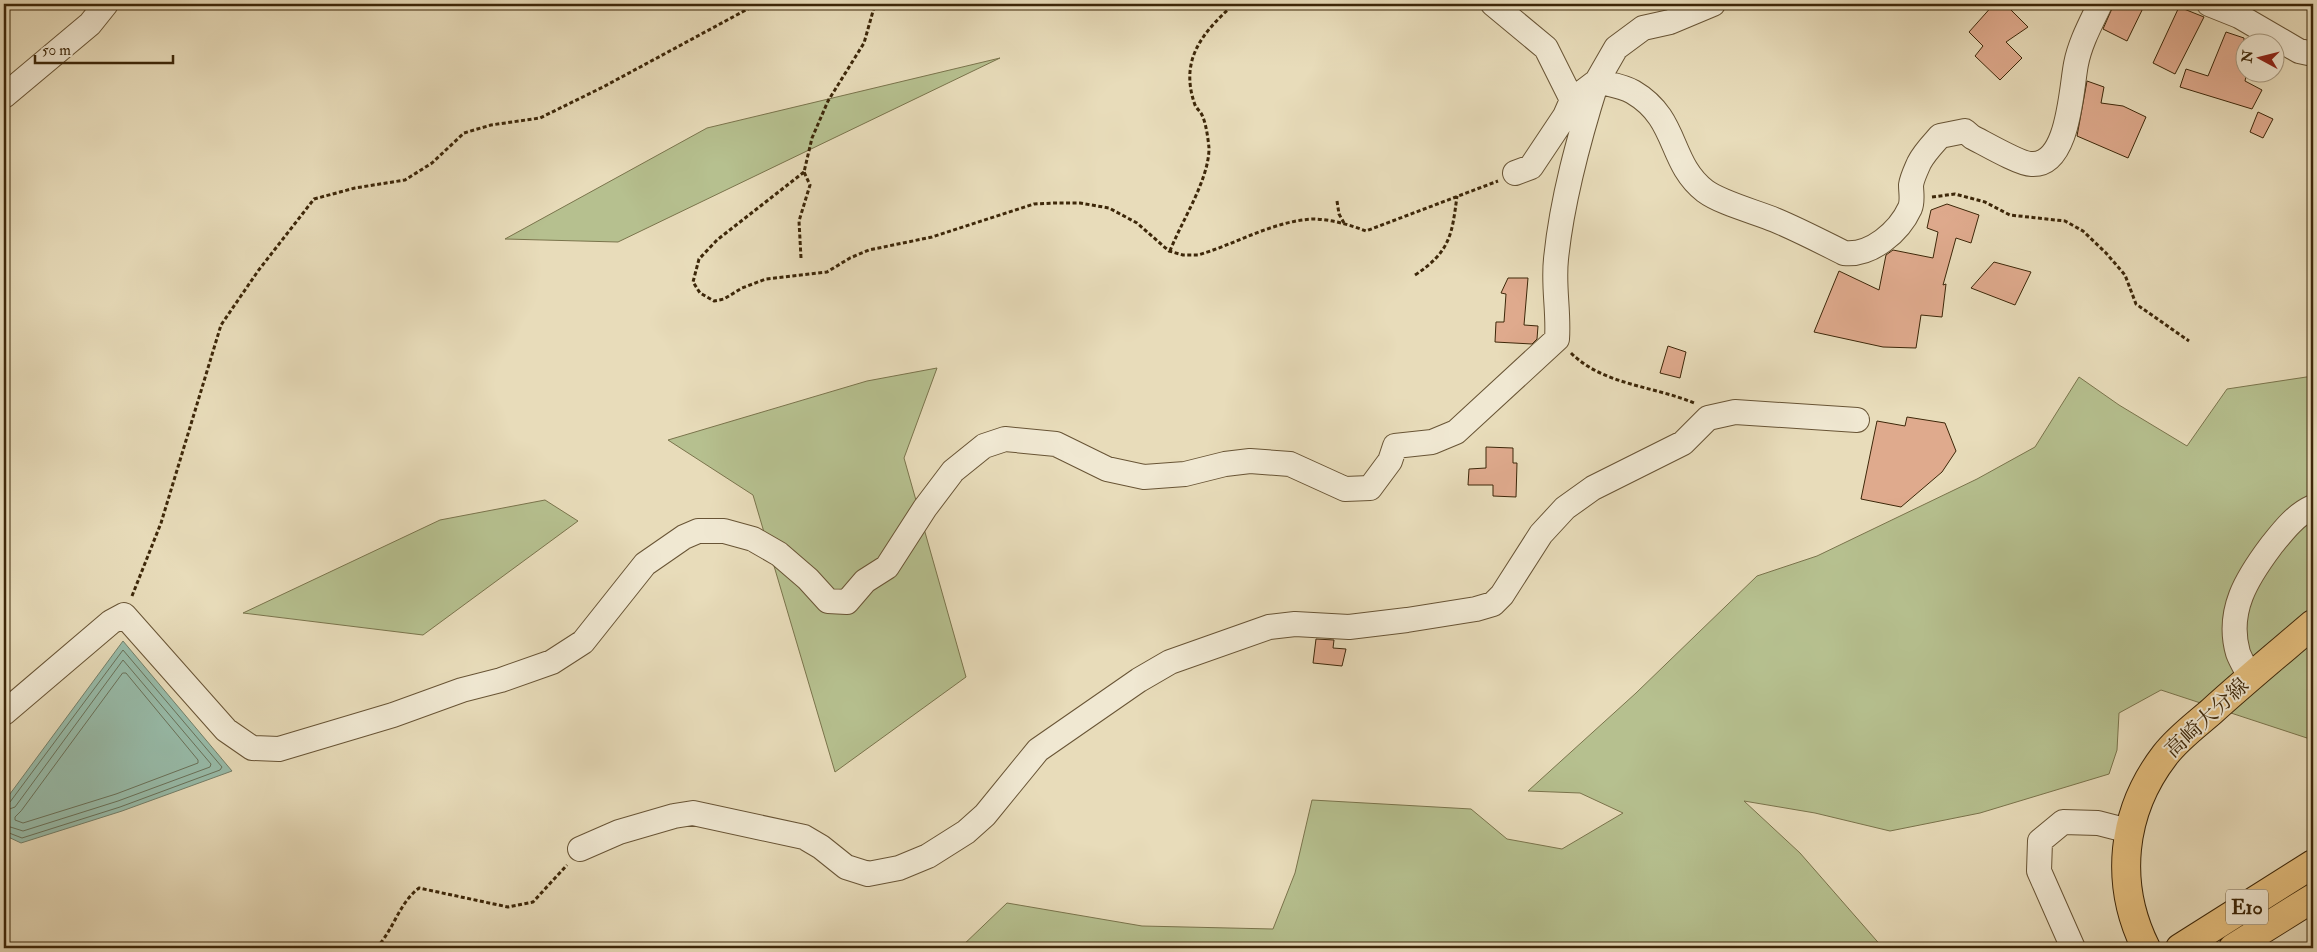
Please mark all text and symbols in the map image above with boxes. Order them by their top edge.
scale bar [35,32,172,64]
north arrow [2234,32,2284,82]
text: 50 m [42,41,71,60]
text: N [2238,49,2257,65]
street label: 高崎大分線 [2159,672,2255,764]
road number: E10 [2226,890,2268,924]

